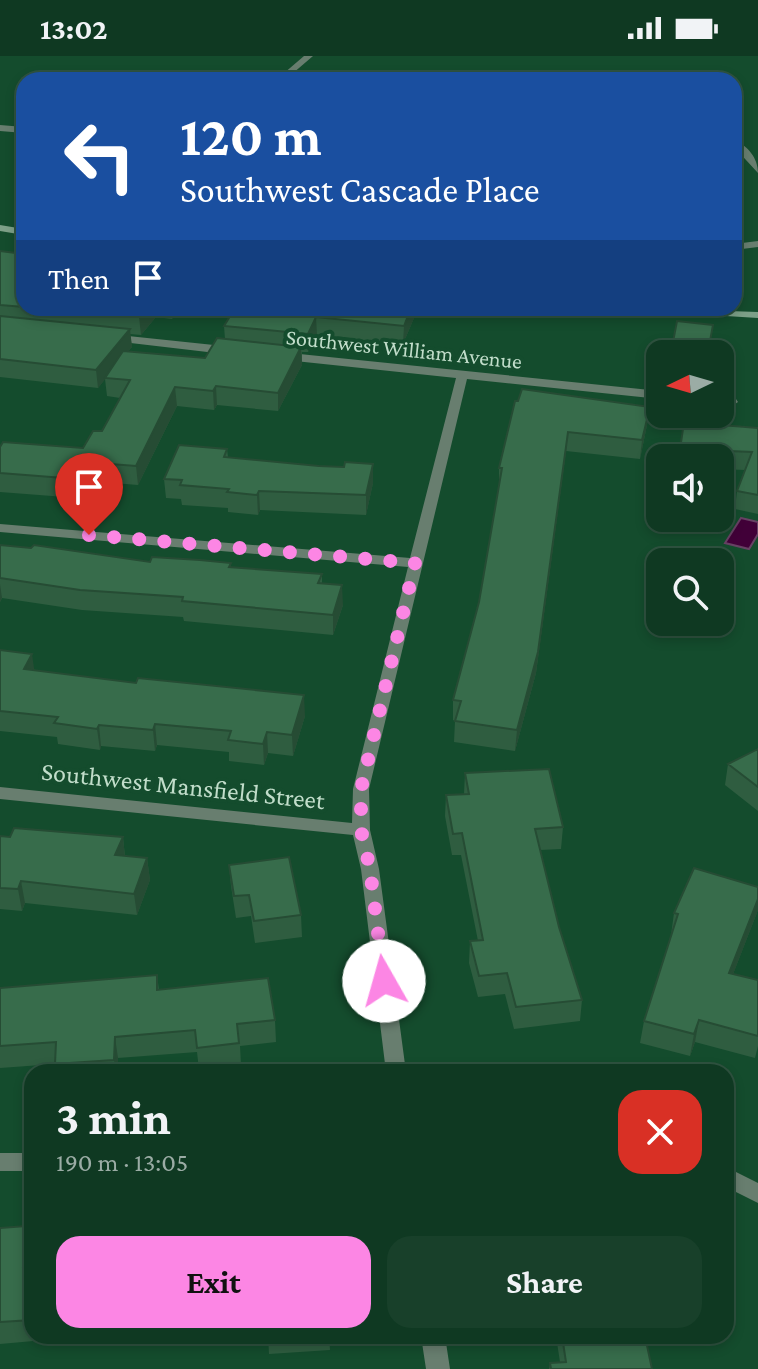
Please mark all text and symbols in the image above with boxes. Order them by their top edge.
text: 13:02 [40,12,107,45]
icon: left [48,104,152,208]
text: 120 m [180,105,322,167]
text: Southwest Cascade Place [180,170,540,210]
icon: arrive [126,256,170,300]
text: Then [48,262,110,295]
street label: Southwest William Avenue [285,324,523,374]
north arrow [646,340,734,428]
map controls [646,340,734,636]
button: sound [646,444,734,532]
pin [55,453,123,535]
icon: arrive [67,465,111,509]
button: search [646,548,734,636]
street label: Southwest Mansfield Street [40,757,327,815]
position arrow [342,939,426,1023]
button: close [618,1090,702,1174]
text: 3 min [56,1091,171,1144]
text: 190 m · 13:05 [56,1148,188,1177]
button: Exit [56,1236,371,1328]
button: Share [387,1236,702,1328]

